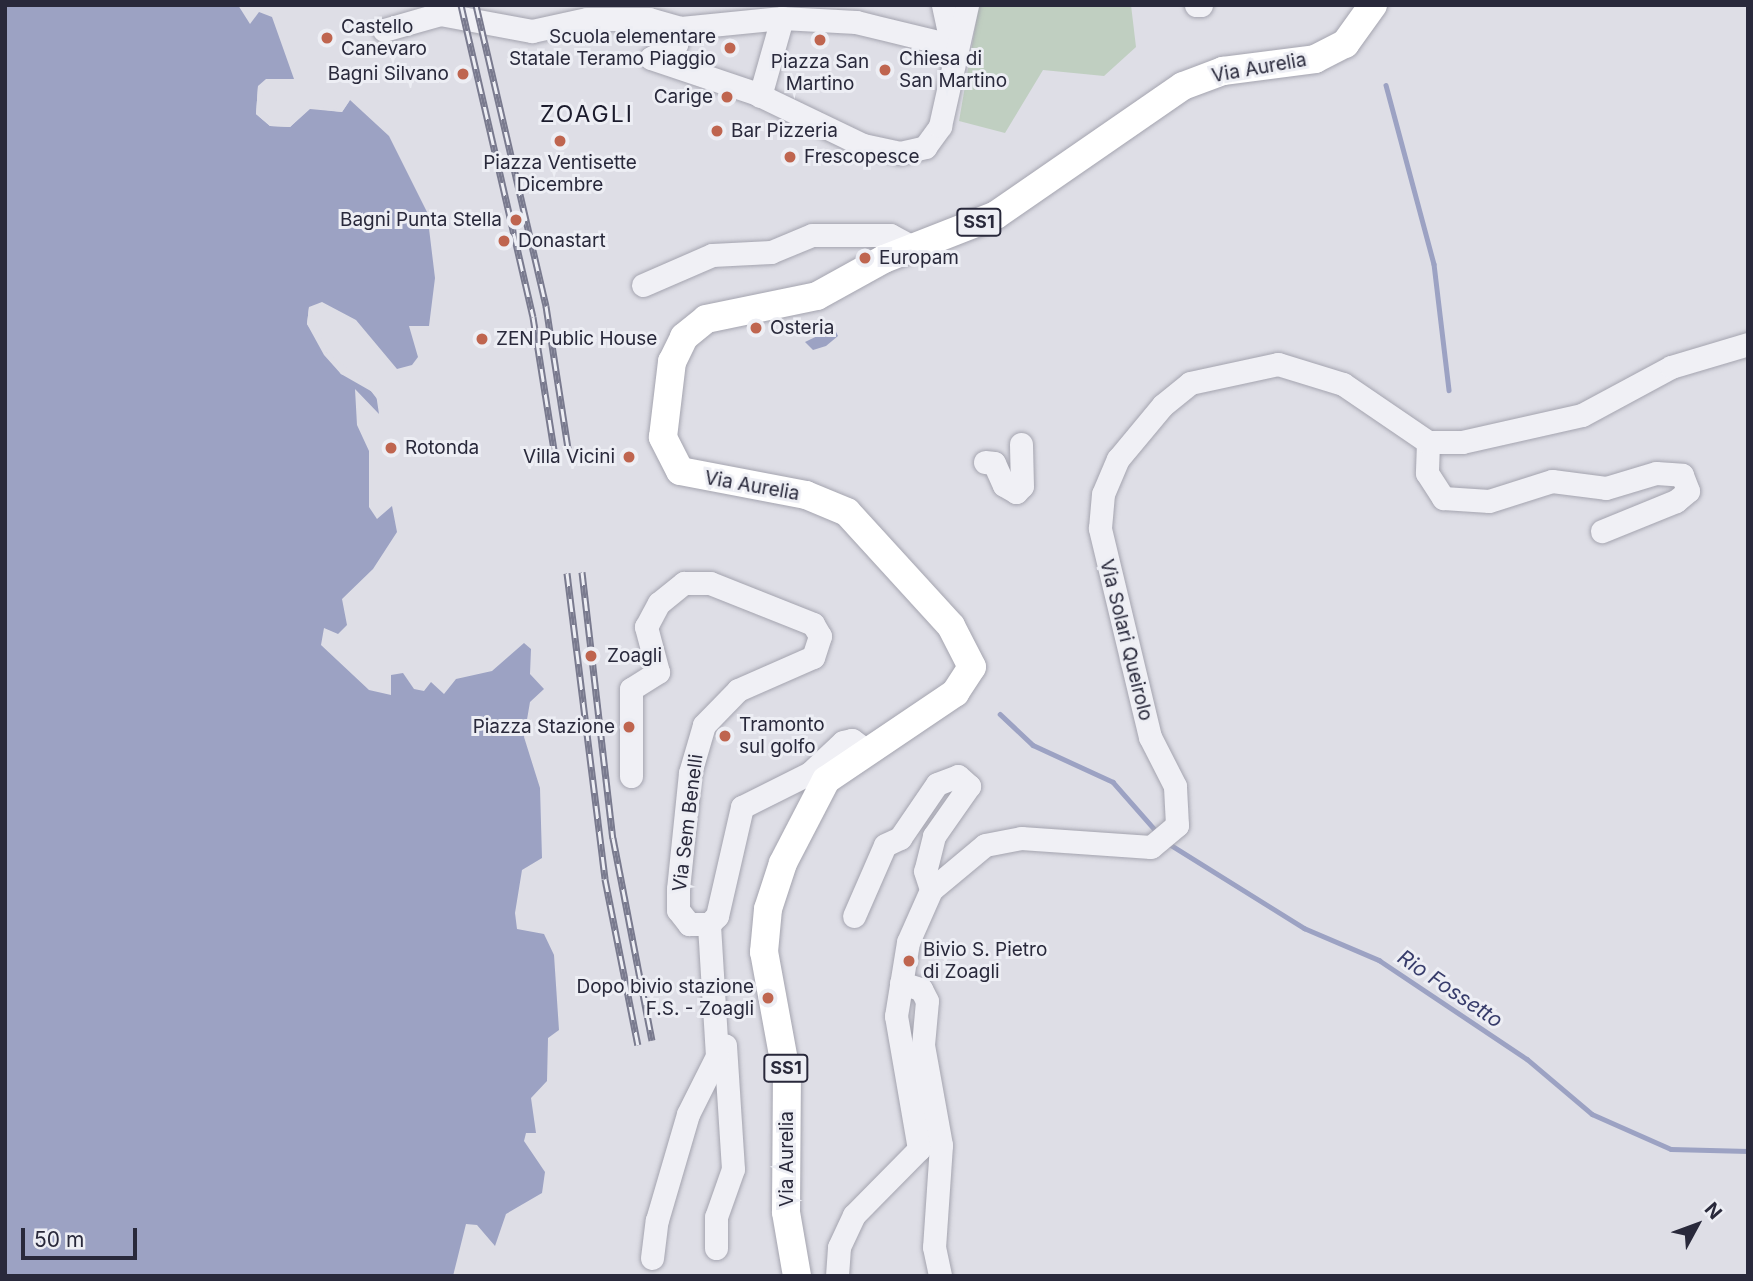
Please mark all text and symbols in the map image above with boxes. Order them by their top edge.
place label: Castello Canevaro [341,16,427,60]
place label: Scuola elementare Statale Teramo Piaggio [509,26,716,70]
marker: Castello Canevaro [319,30,335,46]
marker: Piazza San Martino [812,32,828,48]
marker: Scuola elementare Statale Teramo Piaggio [722,40,738,56]
place label: Chiesa di San Martino [899,48,1007,92]
street label: Via Aurelia [1210,48,1308,88]
place label: Piazza San Martino [771,51,869,95]
marker: Chiesa di San Martino [877,62,893,78]
place label: Bagni Silvano [328,63,449,85]
marker: Bagni Silvano [455,66,471,82]
place label: Carige [654,86,713,108]
marker: Carige [719,89,735,105]
district label: ZOAGLI [541,100,633,128]
place label: Bar Pizzeria [731,120,838,142]
marker: Bar Pizzeria [709,123,725,139]
marker: Piazza Ventisette Dicembre [552,133,568,149]
place label: Frescopesce [804,146,920,168]
marker: Frescopesce [782,149,798,165]
place label: Piazza Ventisette Dicembre [483,152,637,196]
road number: SS1 [956,208,1002,236]
place label: Bagni Punta Stella [340,209,502,231]
marker: Bagni Punta Stella [508,212,524,228]
place label: Donastart [518,230,606,252]
marker: Donastart [496,233,512,249]
place label: Europam [879,247,959,269]
marker: Europam [857,250,873,266]
place label: Osteria [770,317,834,339]
marker: Osteria [748,320,764,336]
place label: ZEN Public House [496,328,657,350]
marker: ZEN Public House [474,331,490,347]
place label: Rotonda [405,437,479,459]
marker: Rotonda [383,440,399,456]
place label: Villa Vicini [523,446,615,468]
marker: Villa Vicini [621,449,637,465]
street label: Via Aurelia [703,466,801,506]
street label: Via Solari Queirolo [1095,557,1157,723]
place label: Zoagli [607,645,662,667]
marker: Zoagli [581,646,601,666]
place label: Tramonto sul golfo [739,714,825,758]
place label: Piazza Stazione [473,716,615,738]
marker: Piazza Stazione [621,719,637,735]
marker: Tramonto sul golfo [717,728,733,744]
street label: Via Sem Benelli [668,753,708,893]
place label: Bivio S. Pietro di Zoagli [923,939,1047,983]
water label: Rio Fossetto [1393,945,1507,1033]
marker: Bivio S. Pietro di Zoagli [901,953,917,969]
place label: Dopo bivio stazione F.S. - Zoagli [576,976,754,1020]
marker: Dopo bivio stazione F.S. - Zoagli [760,990,776,1006]
road number: SS1 [763,1054,809,1083]
street label: Via Aurelia [776,1111,798,1207]
north arrow [1662,1190,1732,1260]
text: N [1700,1198,1727,1224]
scale bar [24,1214,140,1258]
text: 50 m [34,1227,84,1252]

